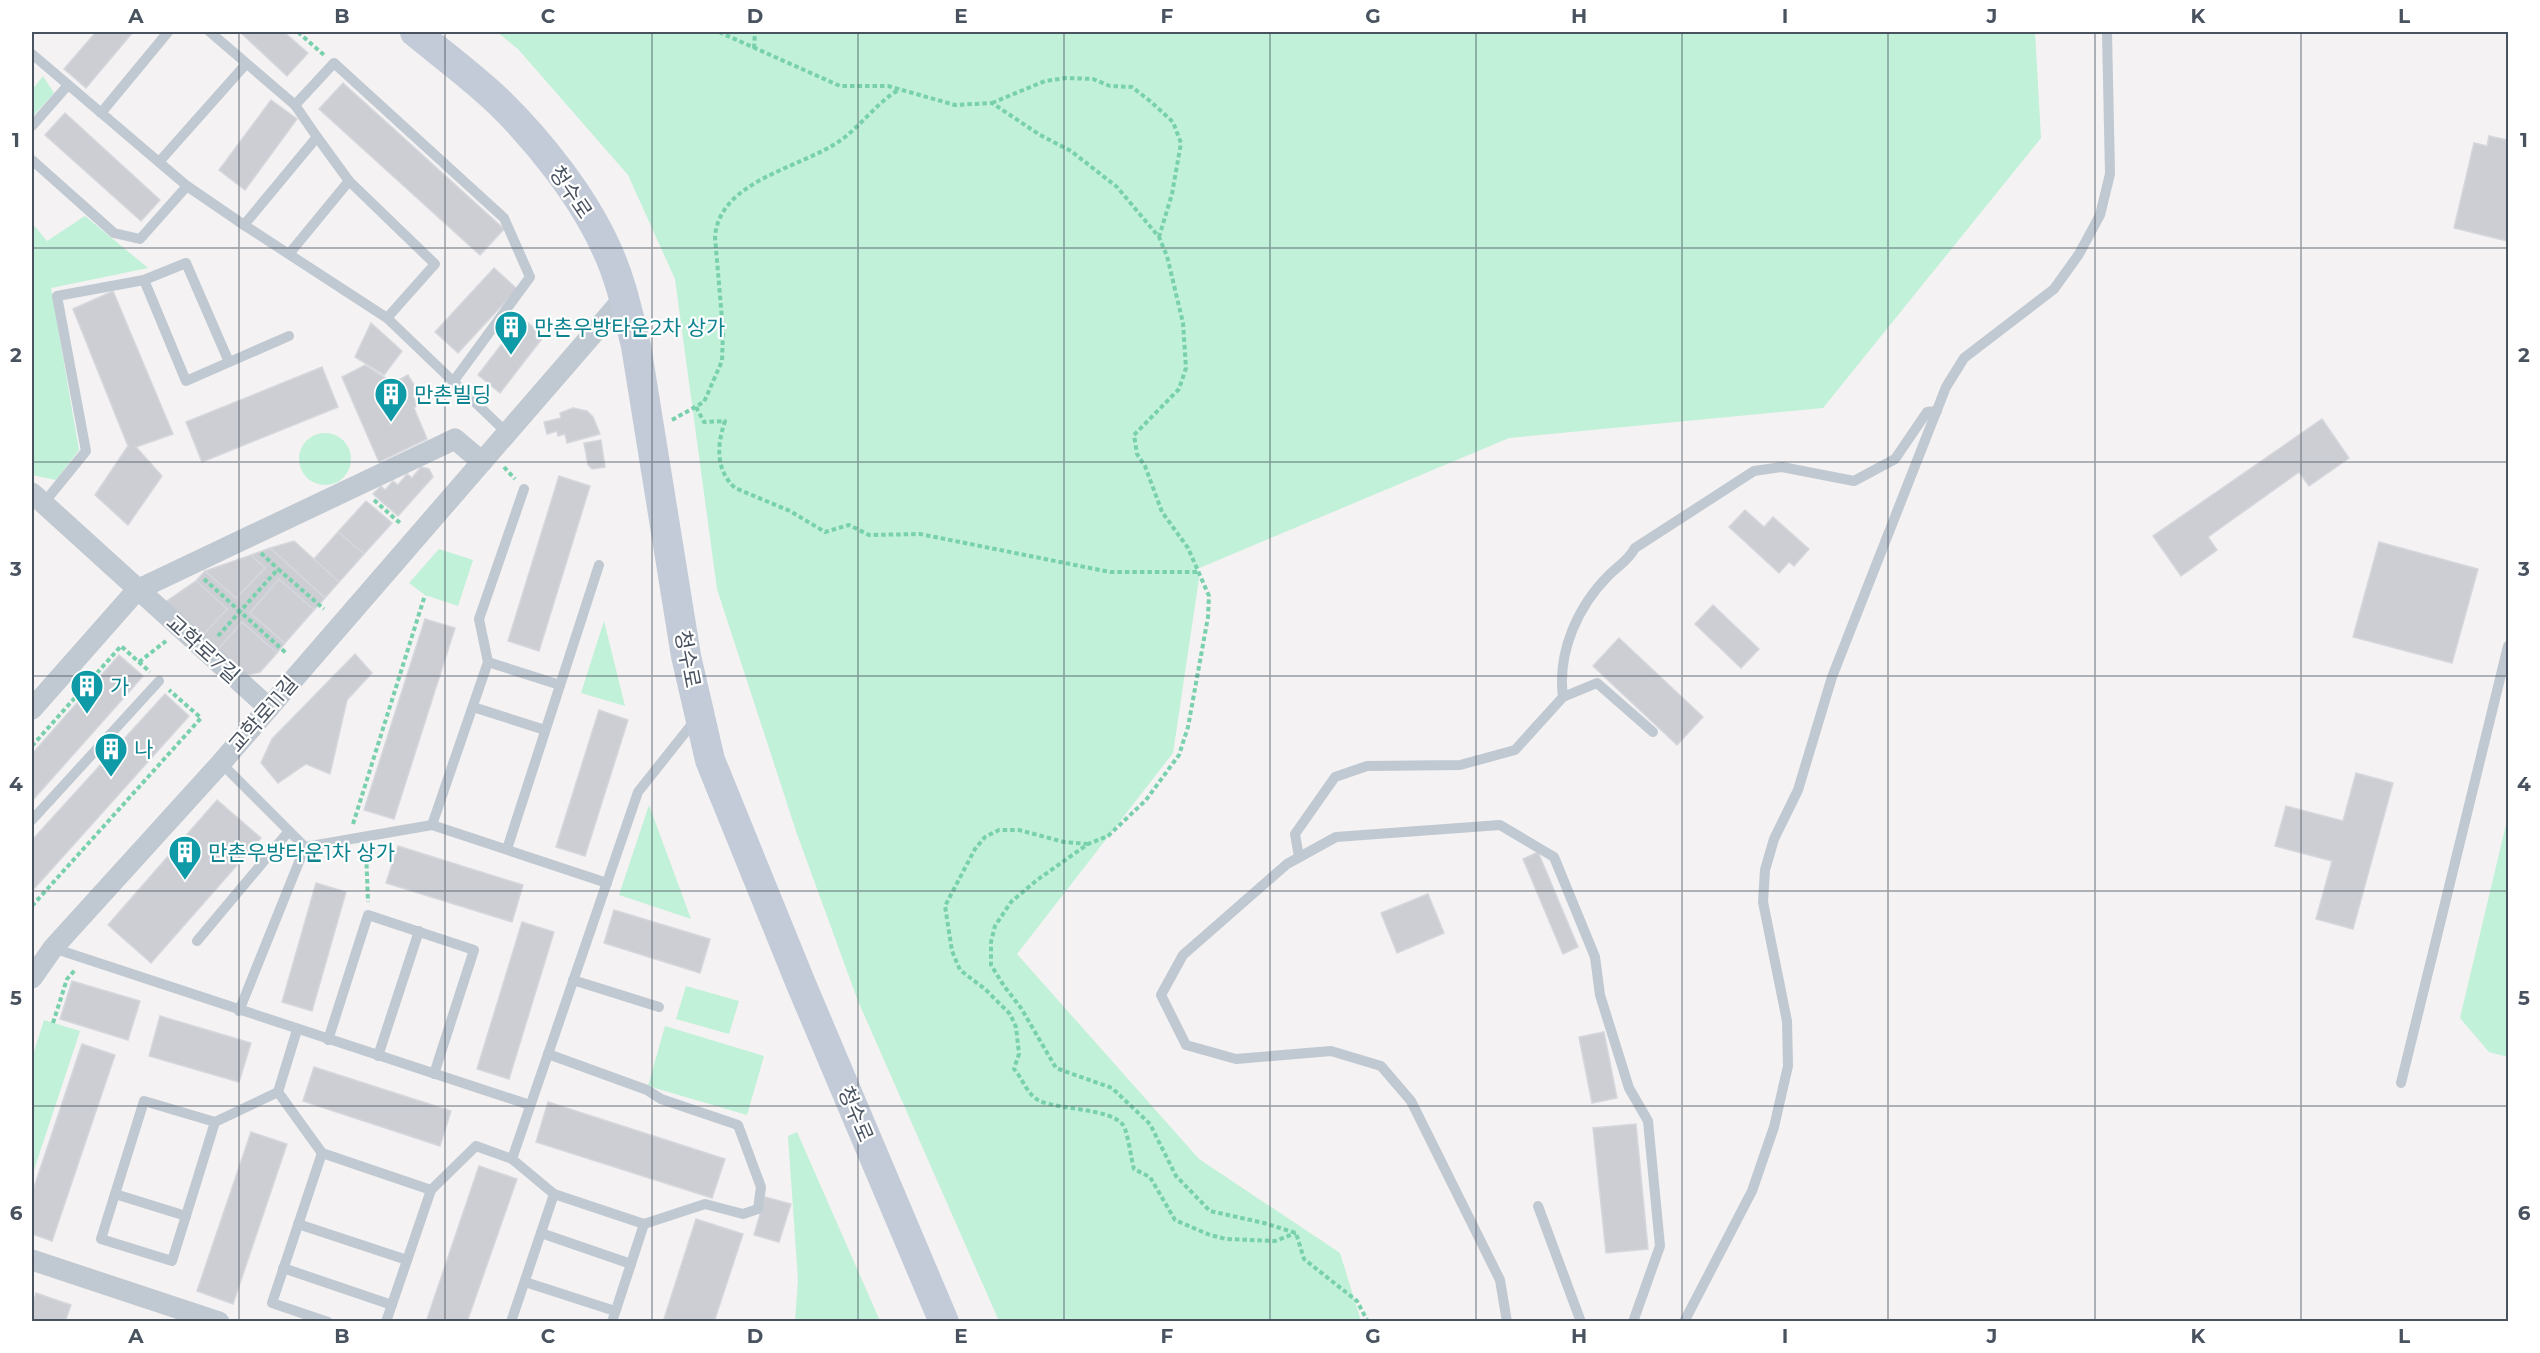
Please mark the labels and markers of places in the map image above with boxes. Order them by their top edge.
building icon: 만촌우방타운2차 상가 [493,309,529,356]
place label: 만촌우방타운2차 상가 [534,315,725,340]
building icon: 만촌빌딩 [373,376,409,423]
place label: 만촌빌딩 [414,382,491,407]
building icon: 가 [69,668,105,715]
place label: 가 [110,674,129,699]
building icon: 나 [93,731,129,778]
place label: 나 [134,737,153,762]
building icon: 만촌우방타운1차 상가 [167,834,203,881]
place label: 만촌우방타운1차 상가 [208,840,395,865]

